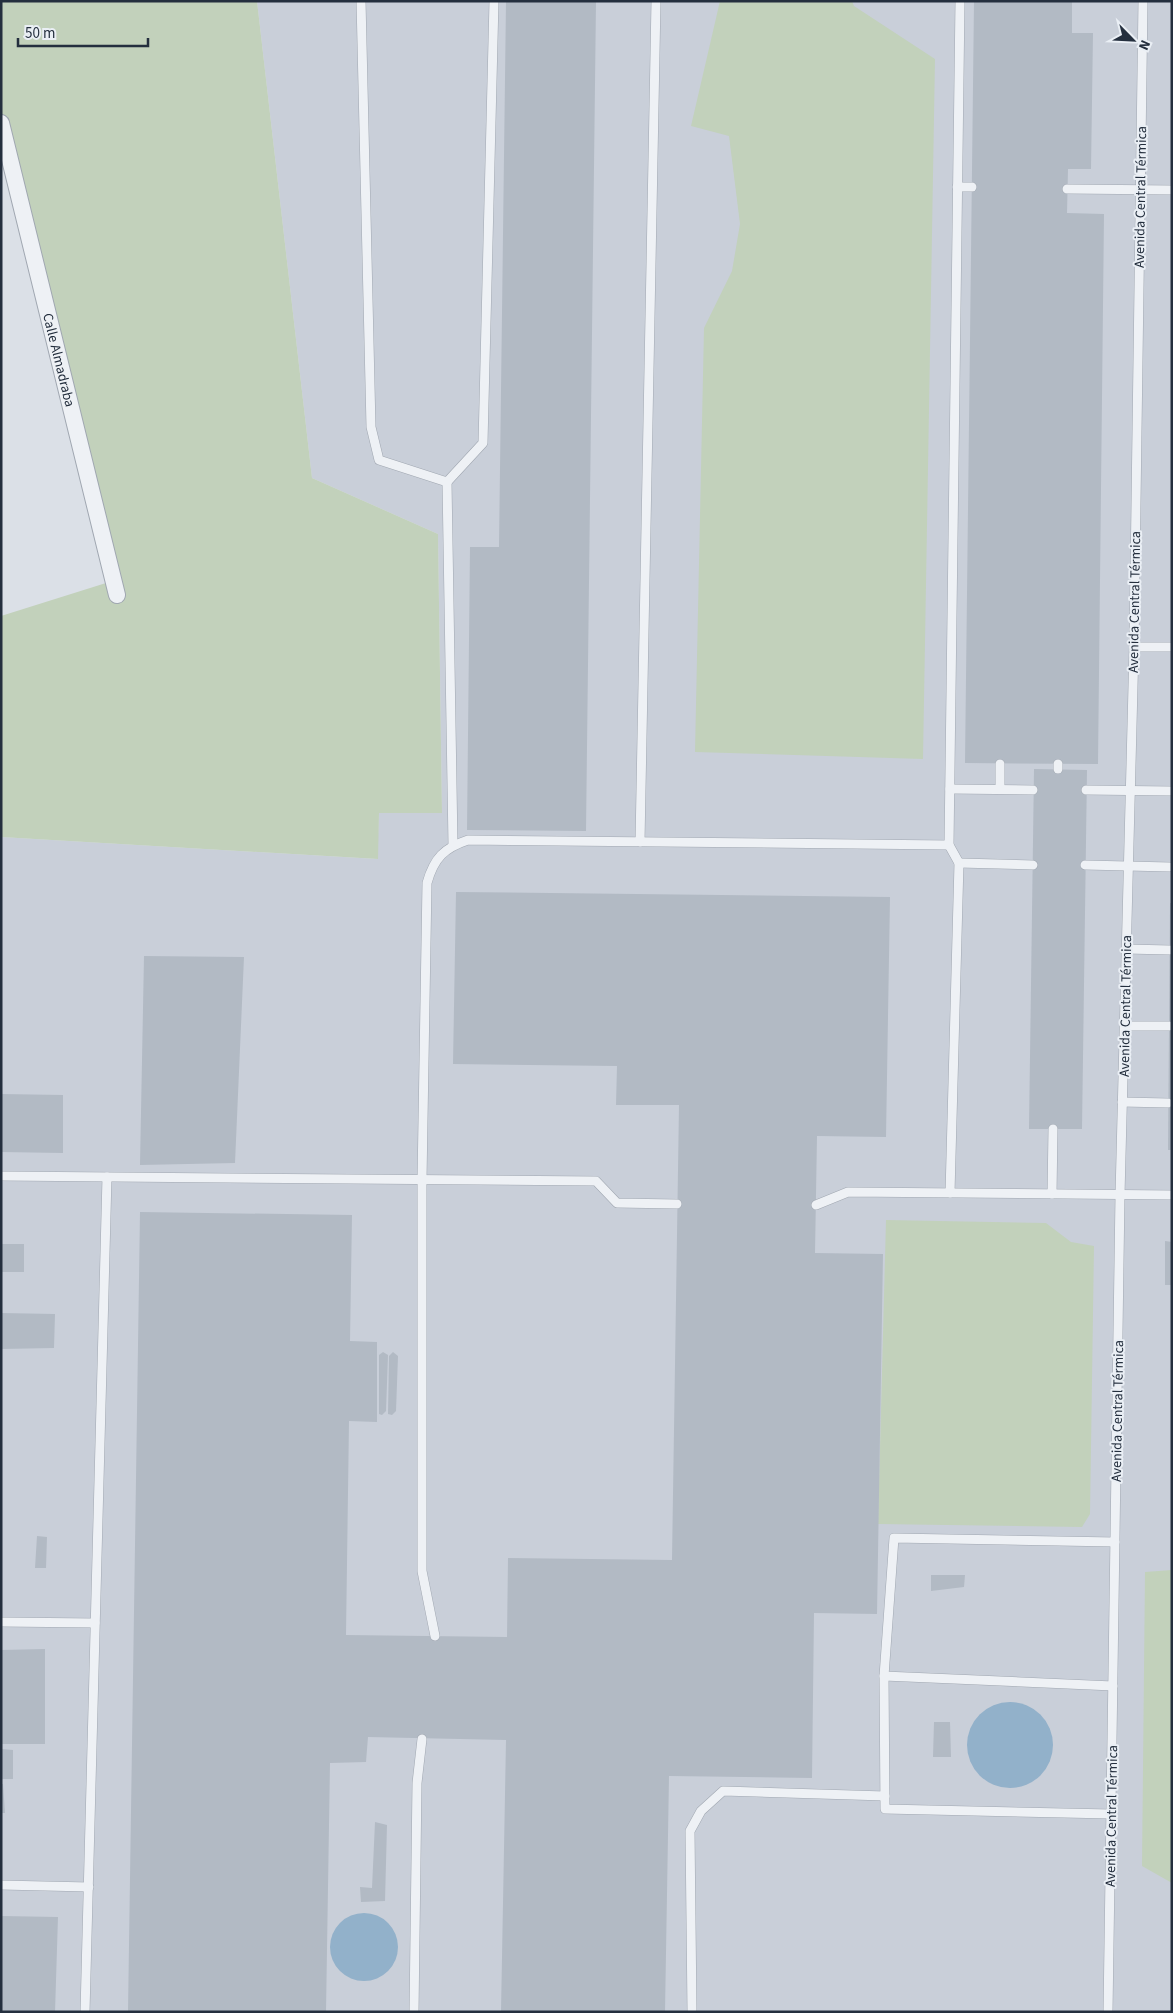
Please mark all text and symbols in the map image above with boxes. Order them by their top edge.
scale bar [18,15,148,47]
north arrow [1108,15,1158,65]
text: 50 m [25,23,55,44]
text: N [1133,37,1155,53]
street label: Avenida Central Térmica [1130,126,1152,268]
street label: Calle Almadraba [37,311,79,409]
street label: Avenida Central Térmica [1124,531,1146,673]
street label: Avenida Central Térmica [1115,935,1137,1077]
street label: Avenida Central Térmica [1107,1340,1129,1482]
street label: Avenida Central Térmica [1101,1745,1123,1887]

